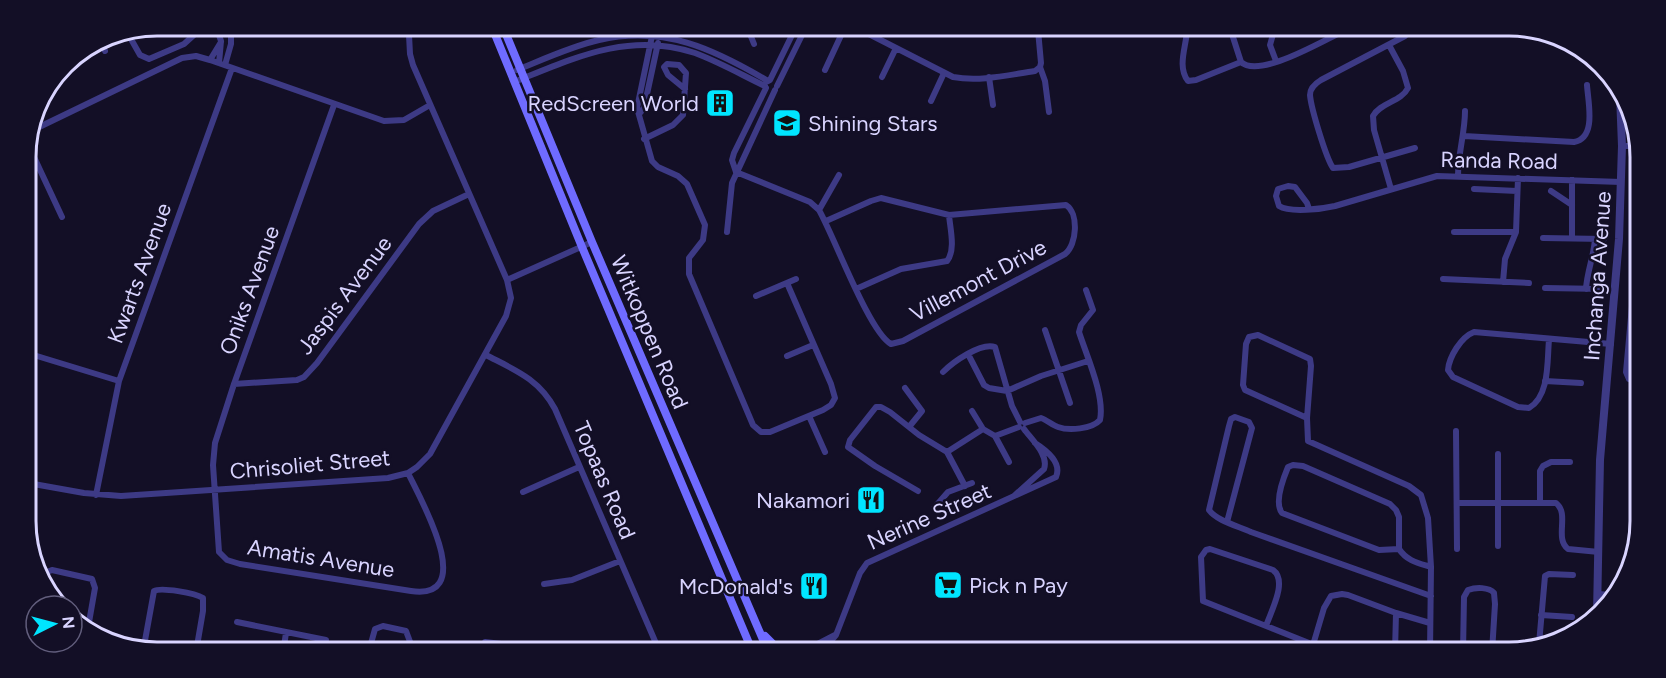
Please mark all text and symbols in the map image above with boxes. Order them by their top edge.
building icon: RedScreen World [704,87,736,119]
place label: RedScreen World [528,90,699,117]
school or university icon: Shining Stars [771,107,803,139]
place label: Shining Stars [808,110,938,137]
street label: Randa Road [1440,146,1558,175]
street label: Inchanga Avenue [1578,190,1617,362]
street label: Kwarts Avenue [102,199,177,347]
street label: Oniks Avenue [214,222,285,358]
street label: Jaspis Avenue [291,231,398,360]
street label: Villemont Drive [905,233,1051,328]
street label: Witkoppen Road [605,251,694,413]
street label: Topaas Road [568,417,641,543]
street label: Chrisoliet Street [229,444,391,485]
street label: Nerine Street [863,477,995,556]
restaurant icon: Nakamori [855,484,887,516]
place label: Nakamori [756,487,850,514]
street label: Amatis Avenue [246,534,396,583]
supermarket icon: Pick n Pay [932,569,964,601]
restaurant icon: McDonald's [798,570,830,602]
place label: Pick n Pay [969,572,1068,599]
place label: McDonald's [679,573,793,600]
north arrow [24,594,84,654]
text: N [58,615,79,630]

